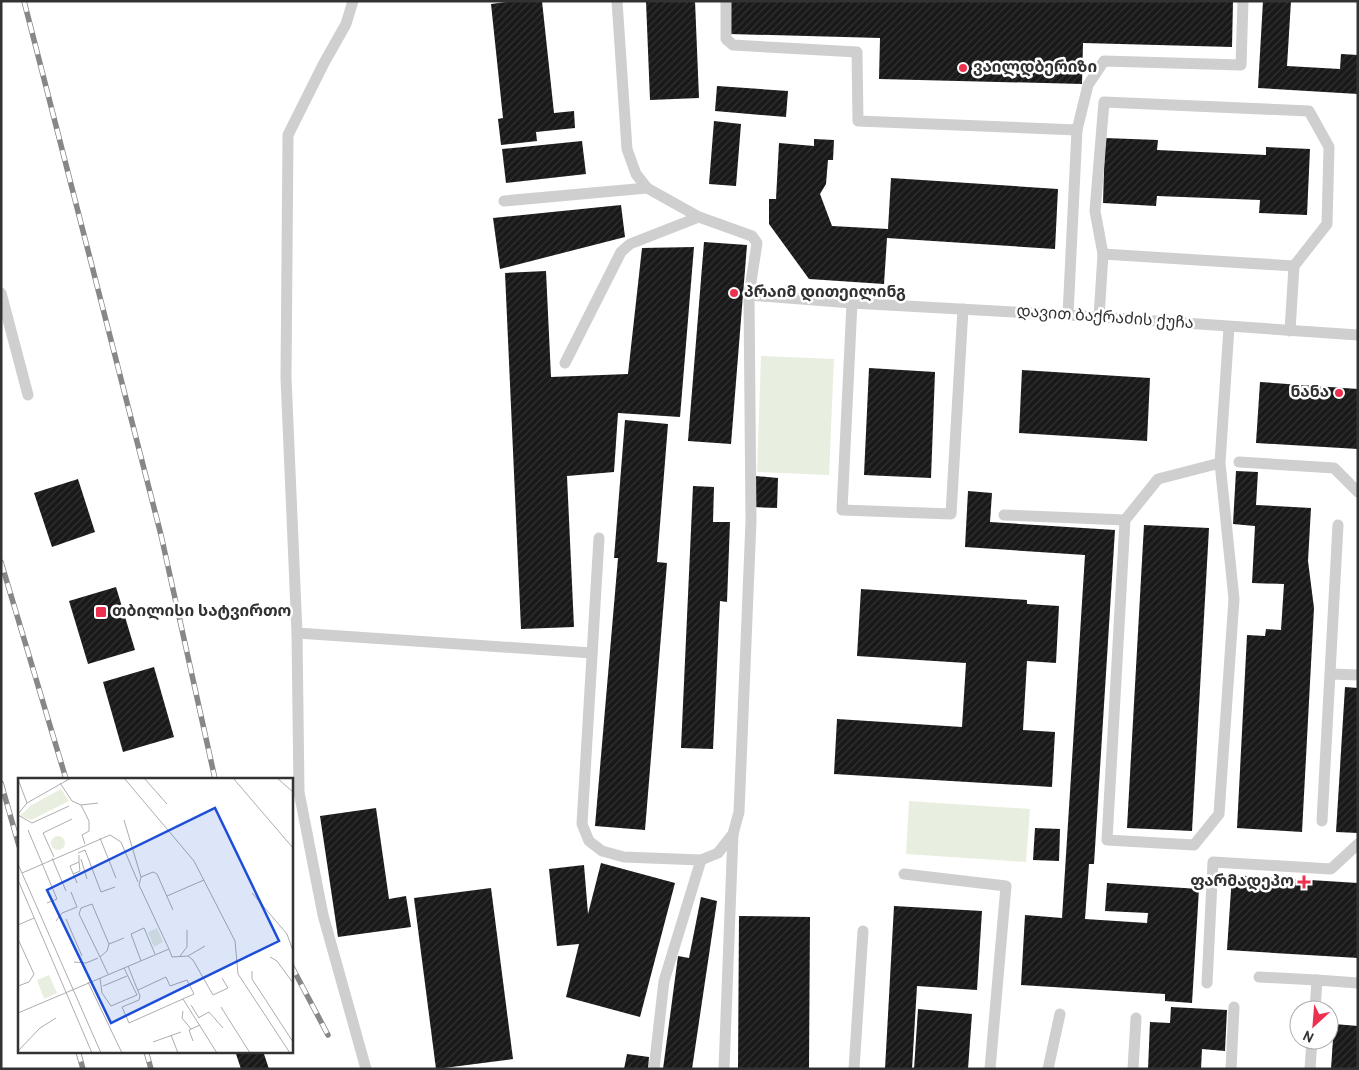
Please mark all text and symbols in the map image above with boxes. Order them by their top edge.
place label: ვაილდბერიზი [973,58,1097,78]
marker: ვაილდბერიზი [957,62,969,74]
place label: პრაიმ დითეილინგ [744,283,906,303]
marker: პრაიმ დითეილინგ [728,287,740,299]
street label: დავით ბაქრაძის ქუჩა [1016,302,1194,334]
place label: ნანა [1290,383,1329,403]
marker: ნანა [1333,387,1345,399]
place label: თბილისი სატვირთო [112,602,291,622]
marker: თბილისი სატვირთო [94,605,108,619]
inset map [18,778,292,1052]
place label: ფარმადეპო [1190,872,1294,892]
marker: ფარმადეპო [1298,876,1310,888]
north arrow [1289,1000,1339,1050]
text: N [1301,1025,1317,1045]

